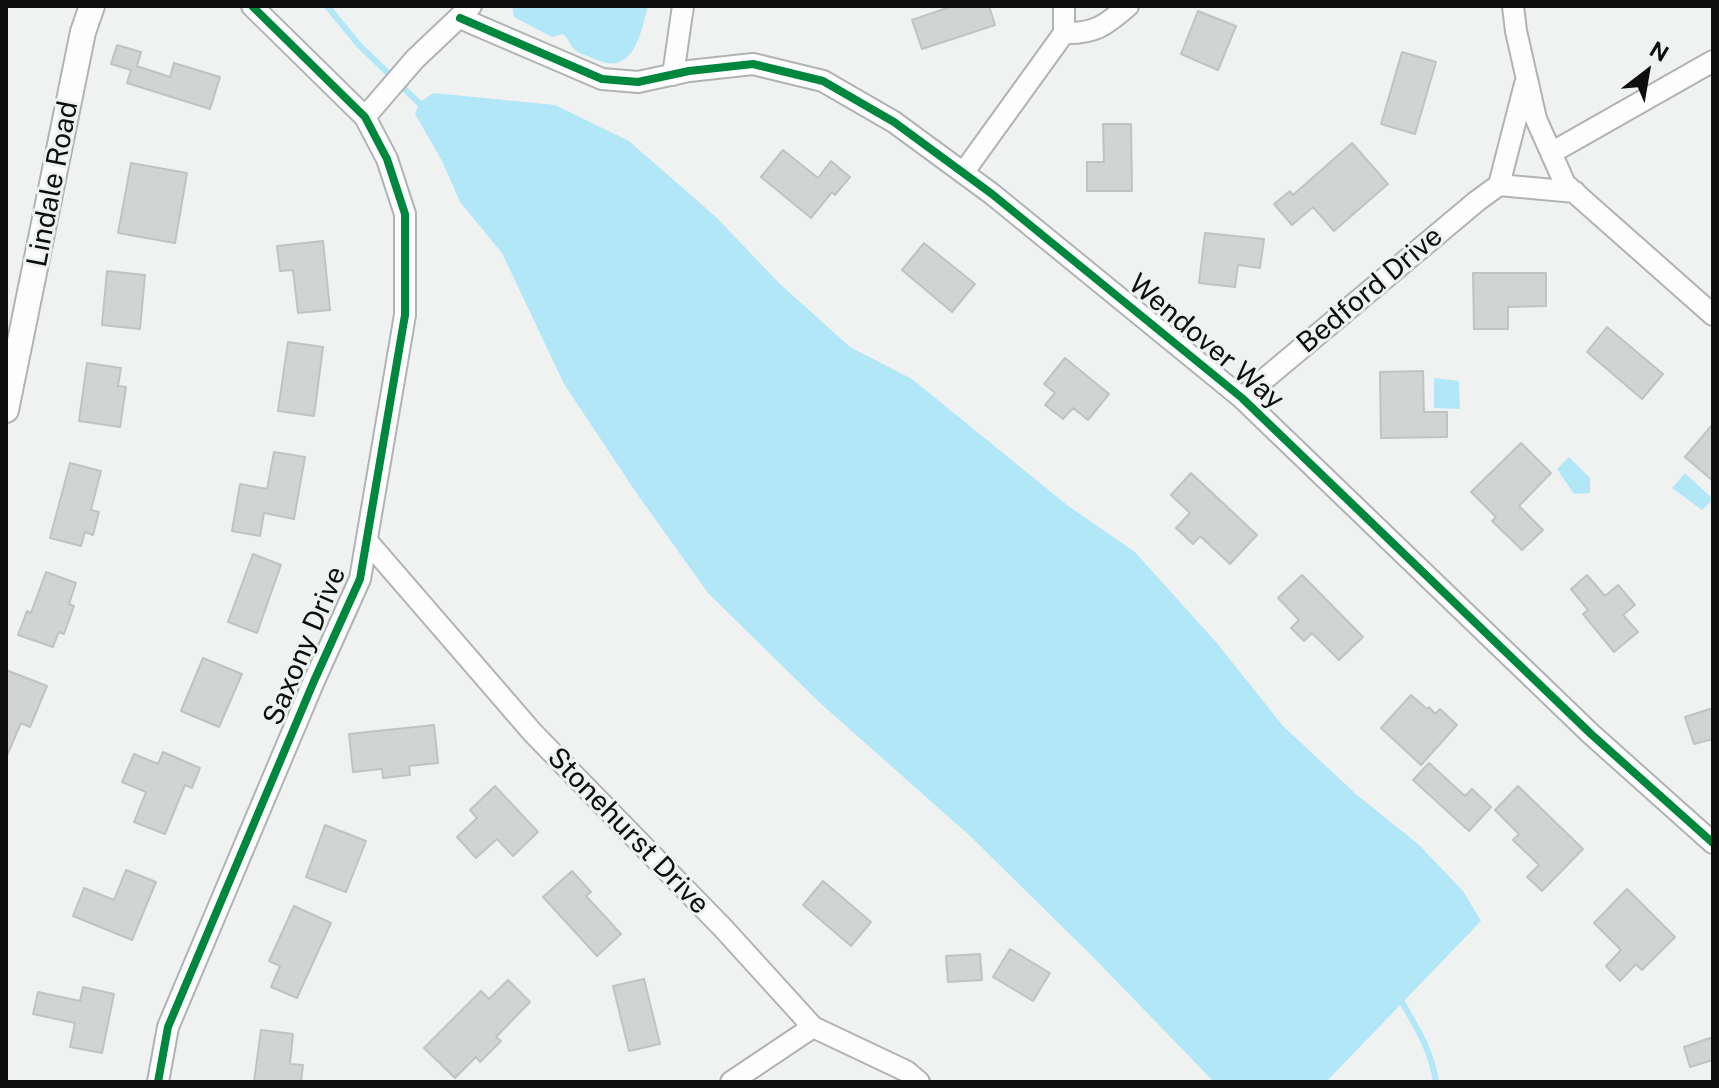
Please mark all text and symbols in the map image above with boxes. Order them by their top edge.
north arrow [1607,32,1687,112]
text: N [1645,36,1673,67]
street label: Lindale Road [20,98,86,270]
street label: Bedford Drive [1290,219,1450,361]
street label: Wendover Way [1121,267,1291,417]
street label: Saxony Drive [256,561,354,731]
street label: Stonehurst Drive [540,741,716,921]

